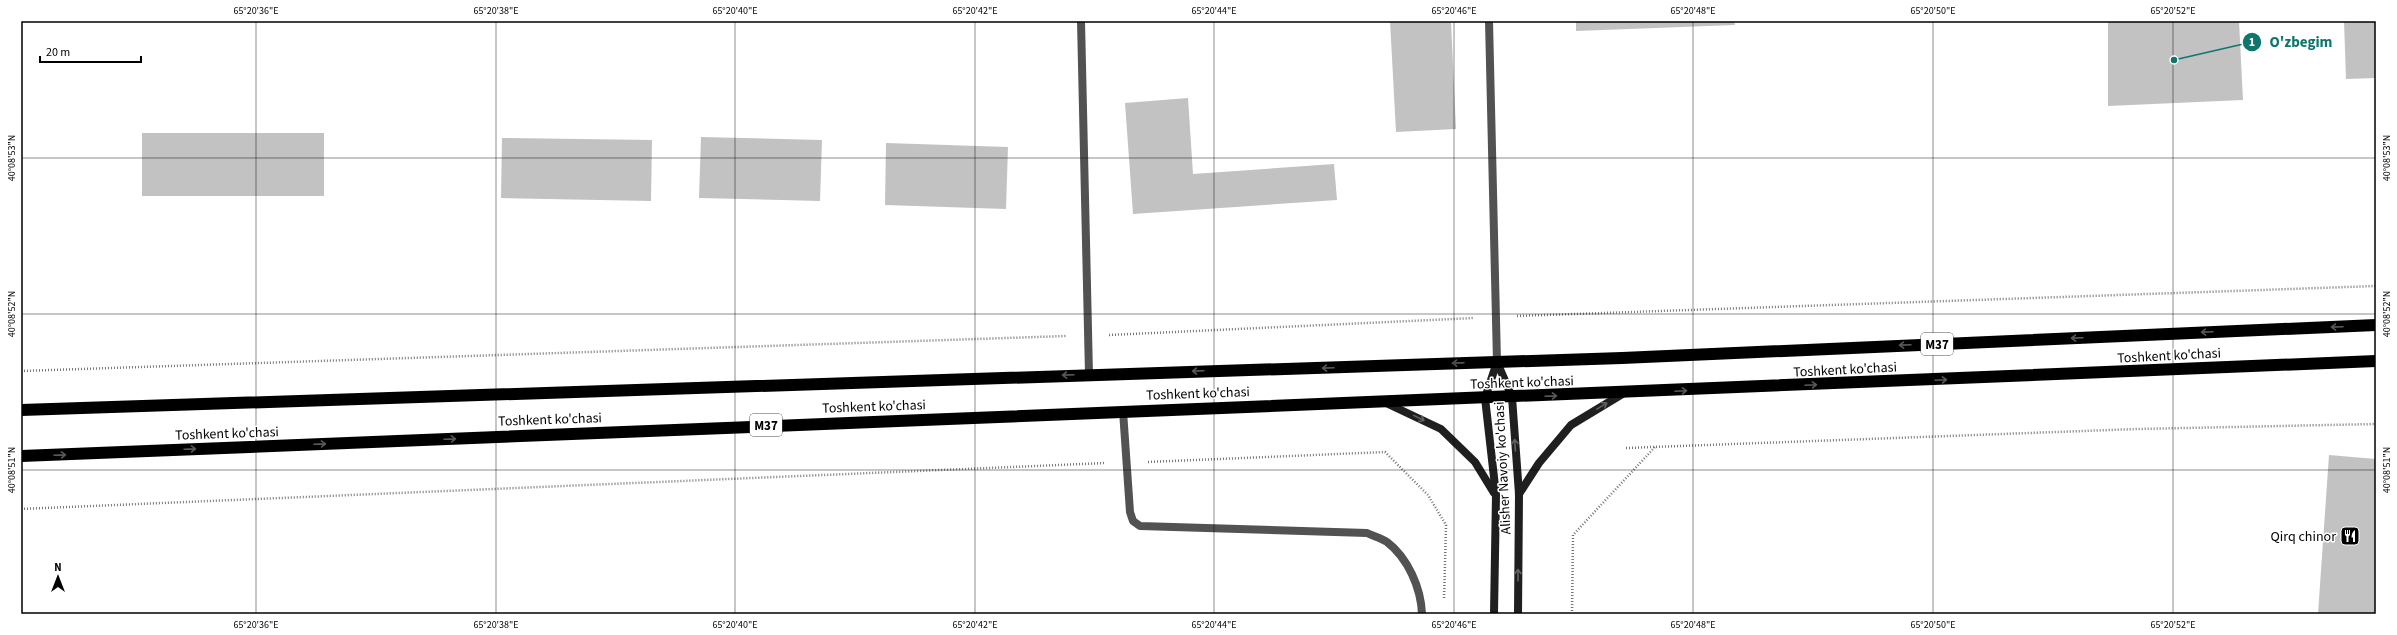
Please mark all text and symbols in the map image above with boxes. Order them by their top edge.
text: 65°20'36"E [233,4,279,18]
text: 65°20'38"E [473,4,519,18]
text: 65°20'40"E [712,4,758,18]
text: 65°20'42"E [952,4,998,18]
text: 65°20'44"E [1191,4,1237,18]
text: 65°20'46"E [1431,4,1477,18]
text: 65°20'48"E [1670,4,1716,18]
text: 65°20'50"E [1910,4,1956,18]
text: 65°20'52"E [2150,4,2196,18]
callout: O'zbegim [2242,29,2341,56]
text: O'zbegim [2270,32,2332,53]
text: 1 [2249,34,2255,51]
scale bar [40,38,141,64]
text: 20 m [46,44,70,61]
text: 40°08'53"N [5,135,19,181]
text: 40°08'53"N [2380,135,2394,181]
text: 40°08'52"N [5,291,19,337]
text: 40°08'52"N [2380,291,2394,337]
one-way arrow [2331,323,2344,330]
one-way arrow [2201,329,2214,336]
road number: M37 [1921,333,1953,355]
one-way arrow [2071,334,2084,342]
one-way arrow [1899,342,1912,349]
street label: Toshkent ko'chasi [2117,343,2221,369]
street label: Toshkent ko'chasi [1793,357,1897,383]
one-way arrow [1452,360,1465,367]
one-way arrow [1322,364,1335,371]
one-way arrow [1192,367,1205,375]
one-way arrow [1062,371,1075,379]
street label: Toshkent ko'chasi [1470,371,1574,395]
one-way arrow [1934,376,1947,383]
street label: Toshkent ko'chasi [1146,382,1250,406]
one-way arrow [1804,382,1817,389]
one-way arrow [1674,387,1687,395]
one-way arrow [1544,392,1557,400]
street label: Toshkent ko'chasi [822,395,926,419]
street label: Alisher Navoiy ko'chasi [1490,401,1516,535]
one-way arrow [1596,402,1608,410]
street label: Toshkent ko'chasi [498,408,602,432]
road number: M37 [750,414,782,436]
one-way arrow [1412,415,1424,422]
street label: Toshkent ko'chasi [175,422,279,446]
one-way arrow [443,435,456,442]
one-way arrow [1512,439,1519,452]
one-way arrow [313,440,326,448]
one-way arrow [183,446,196,453]
text: 40°08'51"N [5,447,19,493]
text: 40°08'51"N [2380,447,2394,493]
one-way arrow [53,451,66,459]
restaurant icon: Qirq chinor [2339,525,2361,547]
place label: Qirq chinor [2270,527,2336,547]
north arrow [38,557,78,597]
text: N [54,560,62,575]
one-way arrow [1514,569,1522,582]
text: 65°20'36"E [233,618,279,632]
text: 65°20'38"E [473,618,519,632]
text: 65°20'40"E [712,618,758,632]
text: 65°20'42"E [952,618,998,632]
text: 65°20'44"E [1191,618,1237,632]
text: 65°20'46"E [1431,618,1477,632]
text: 65°20'48"E [1670,618,1716,632]
text: 65°20'50"E [1910,618,1956,632]
text: 65°20'52"E [2150,618,2196,632]

